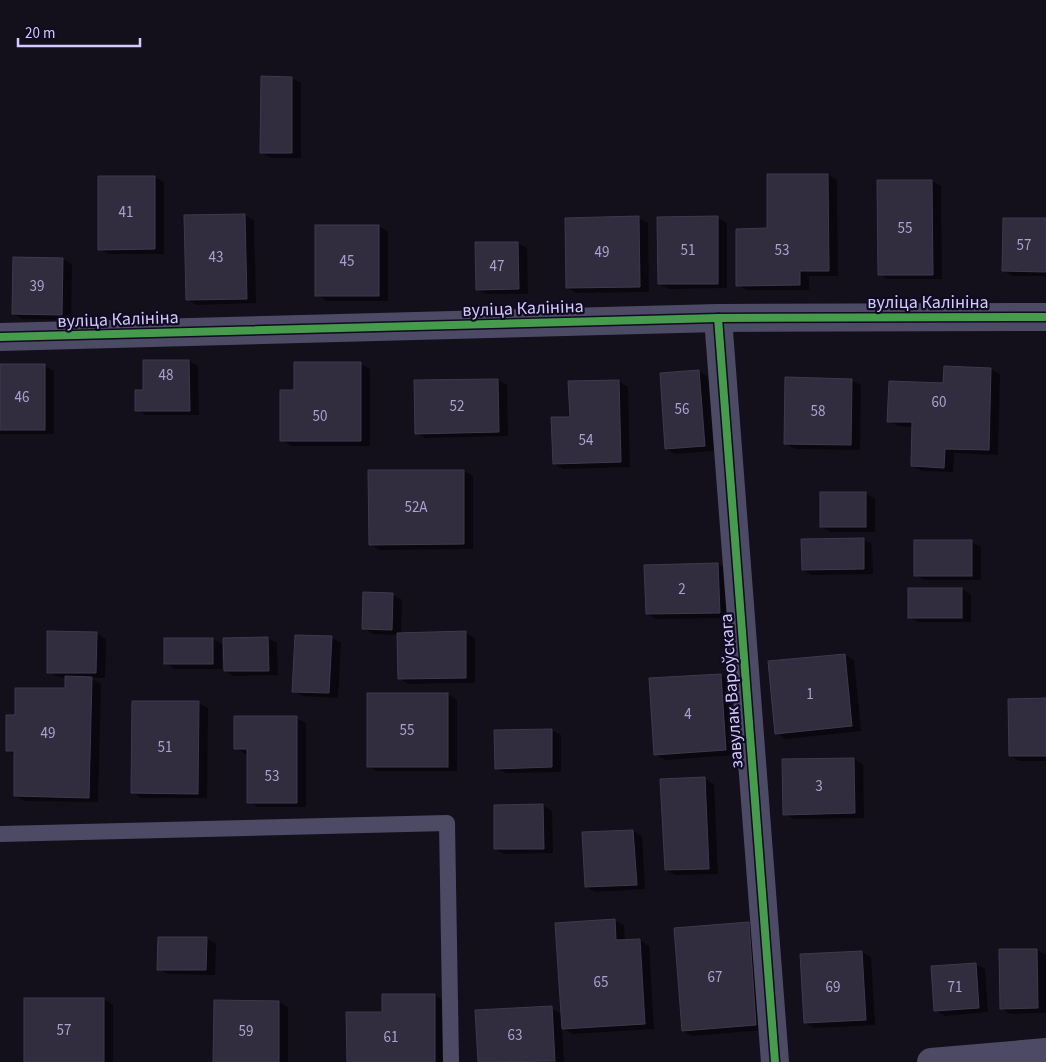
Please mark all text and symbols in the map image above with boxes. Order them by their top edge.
scale bar [18,15,140,47]
text: 20 m [25,23,55,44]
house number: 41 [119,202,133,223]
house number: 55 [898,218,912,239]
house number: 57 [1017,235,1031,256]
house number: 51 [681,240,695,261]
house number: 53 [775,240,789,261]
house number: 49 [595,242,609,263]
house number: 43 [209,247,223,268]
house number: 45 [340,251,354,272]
house number: 47 [490,256,504,277]
house number: 39 [30,276,44,297]
street label: вуліца Калініна [867,290,989,315]
street label: вуліца Калініна [462,294,584,323]
street label: вуліца Калініна [57,305,179,334]
house number: 48 [159,365,173,386]
house number: 46 [15,387,29,408]
house number: 60 [932,392,946,413]
house number: 52 [450,396,464,417]
house number: 56 [675,399,689,420]
house number: 58 [811,401,825,422]
house number: 50 [313,406,327,427]
house number: 54 [579,430,594,451]
house number: 52А [404,497,428,518]
house number: 2 [678,579,686,600]
street label: завулак Вароўскага [714,613,749,769]
house number: 1 [806,684,814,705]
house number: 4 [684,704,692,725]
house number: 55 [400,720,414,741]
house number: 49 [41,723,55,744]
house number: 51 [158,737,172,758]
house number: 53 [265,766,279,787]
house number: 3 [815,776,823,797]
house number: 67 [708,967,722,988]
house number: 65 [594,972,608,993]
house number: 69 [826,977,840,998]
house number: 71 [948,977,962,998]
house number: 57 [57,1020,71,1041]
house number: 59 [239,1021,253,1042]
house number: 63 [508,1025,522,1046]
house number: 61 [384,1027,398,1048]

